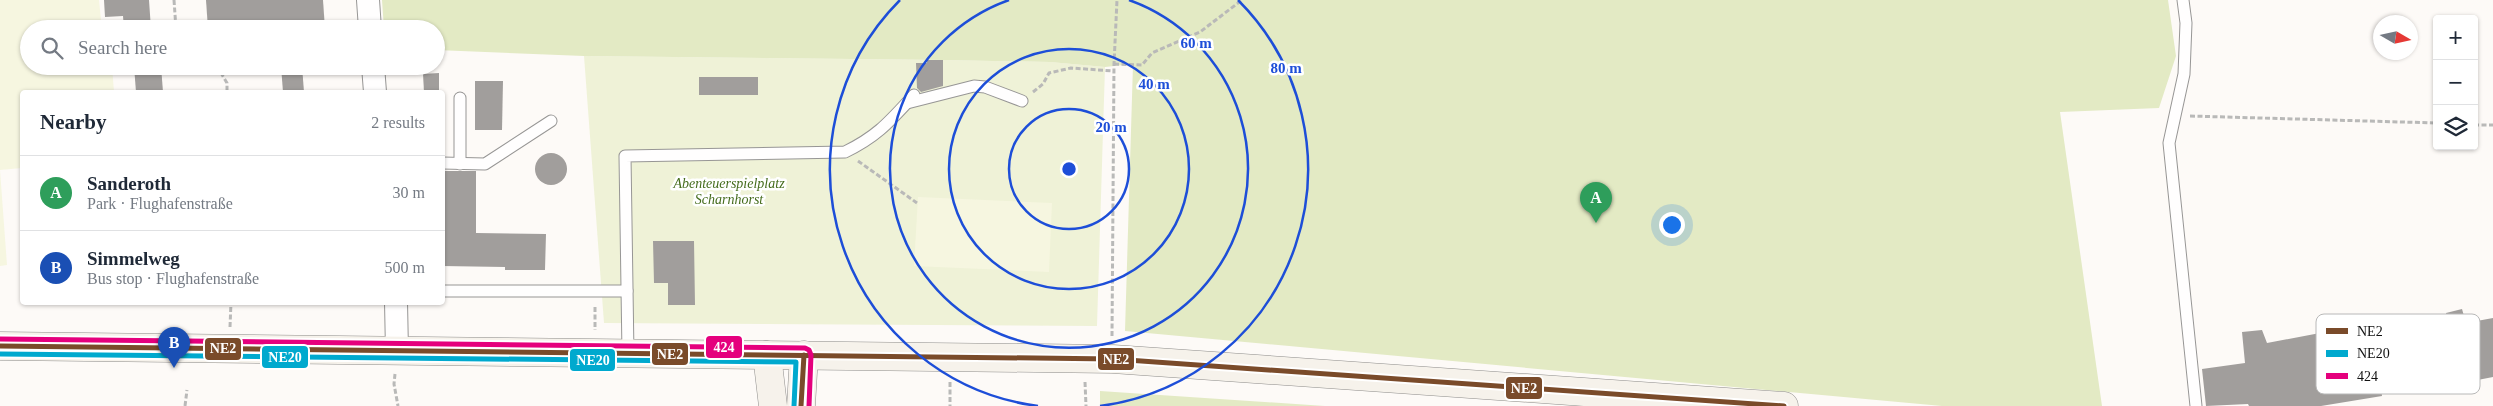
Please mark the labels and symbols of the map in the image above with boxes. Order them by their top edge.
north arrow [2373,15,2418,60]
text: 60 m [1180,35,1212,51]
text: 80 m [1270,60,1302,76]
text: 40 m [1138,76,1170,92]
text: 20 m [1095,119,1127,135]
centre of rings [1060,160,1078,178]
park label: Abenteuerspielplatz Scharnhorst [672,176,785,207]
pin: A [1580,182,1612,223]
your location [1659,212,1685,238]
legend [2316,314,2480,394]
text: NE2 [2357,324,2383,339]
pin: B [158,327,190,368]
line badge: 424 [705,335,743,359]
line badge: NE2 [204,337,242,361]
text: 424 [714,340,735,355]
text: NE2 [210,341,236,356]
line badge: NE2 [651,342,689,366]
line badge: NE20 [261,345,309,369]
text: NE20 [2357,346,2390,361]
text: NE2 [657,347,683,362]
line badge: NE2 [1097,347,1135,371]
line badge: NE20 [569,348,616,372]
text: NE20 [268,350,302,365]
text: NE2 [1103,352,1129,367]
text: NE20 [576,353,610,368]
text: 424 [2357,369,2378,384]
line badge: NE2 [1505,376,1543,400]
text: NE2 [1511,381,1537,396]

